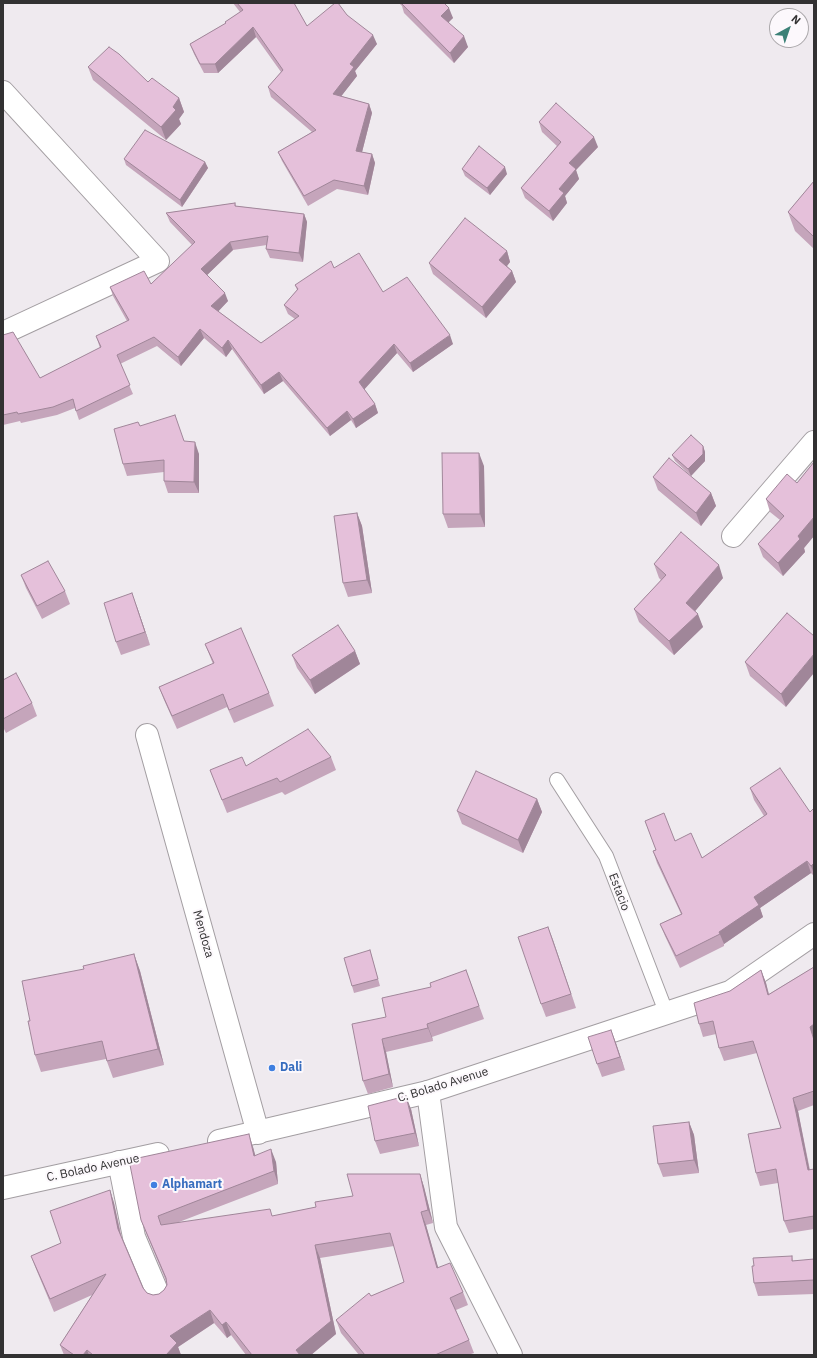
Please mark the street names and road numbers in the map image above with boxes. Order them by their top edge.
street label: Estacio [605,871,633,913]
street label: Mendoza [189,909,217,959]
street label: C. Bolado Avenue [396,1064,490,1106]
street label: C. Bolado Avenue [45,1151,141,1185]

